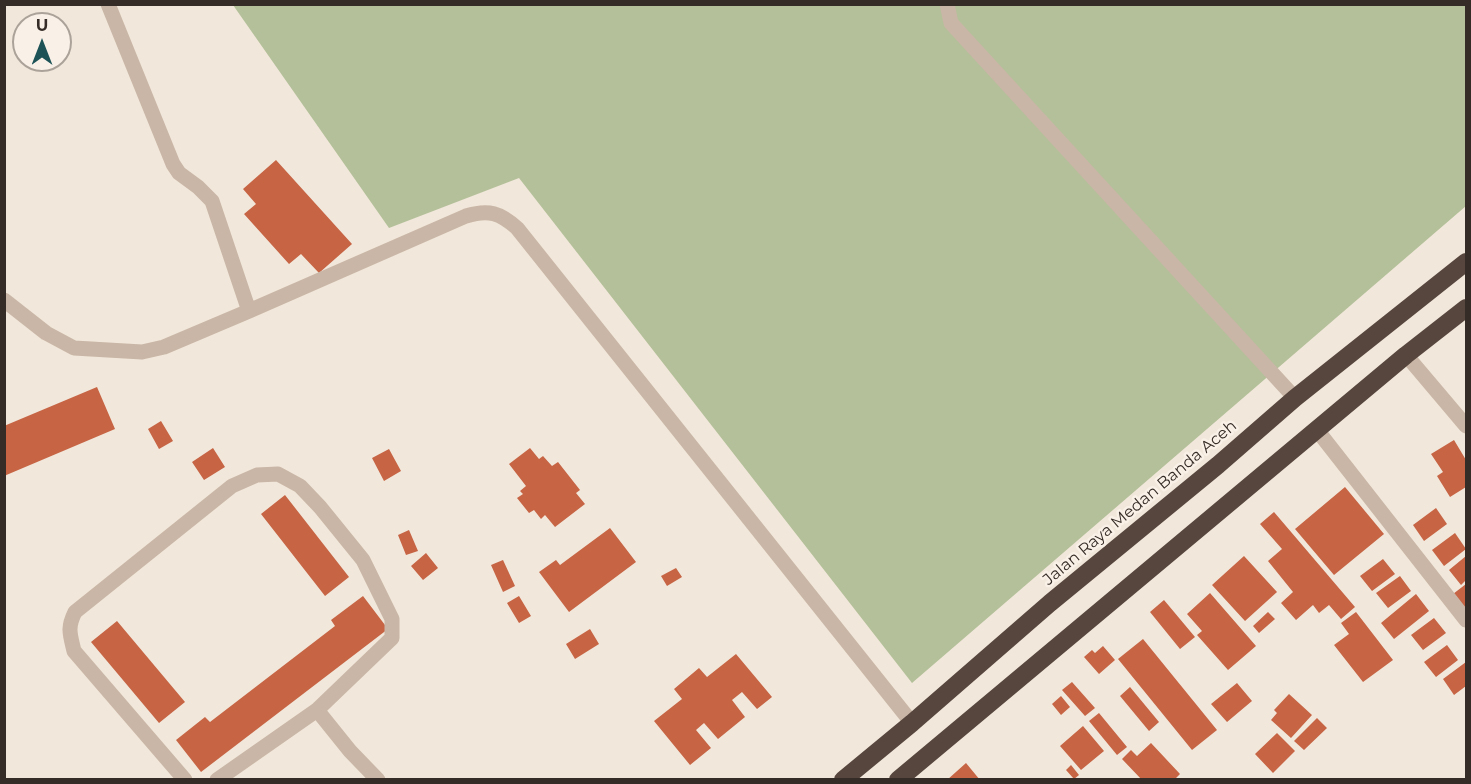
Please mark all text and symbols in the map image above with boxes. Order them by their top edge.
north arrow [12,12,72,72]
text: U [36,16,48,35]
street label: Jalan Raya Medan Banda Aceh [1039,416,1241,590]

